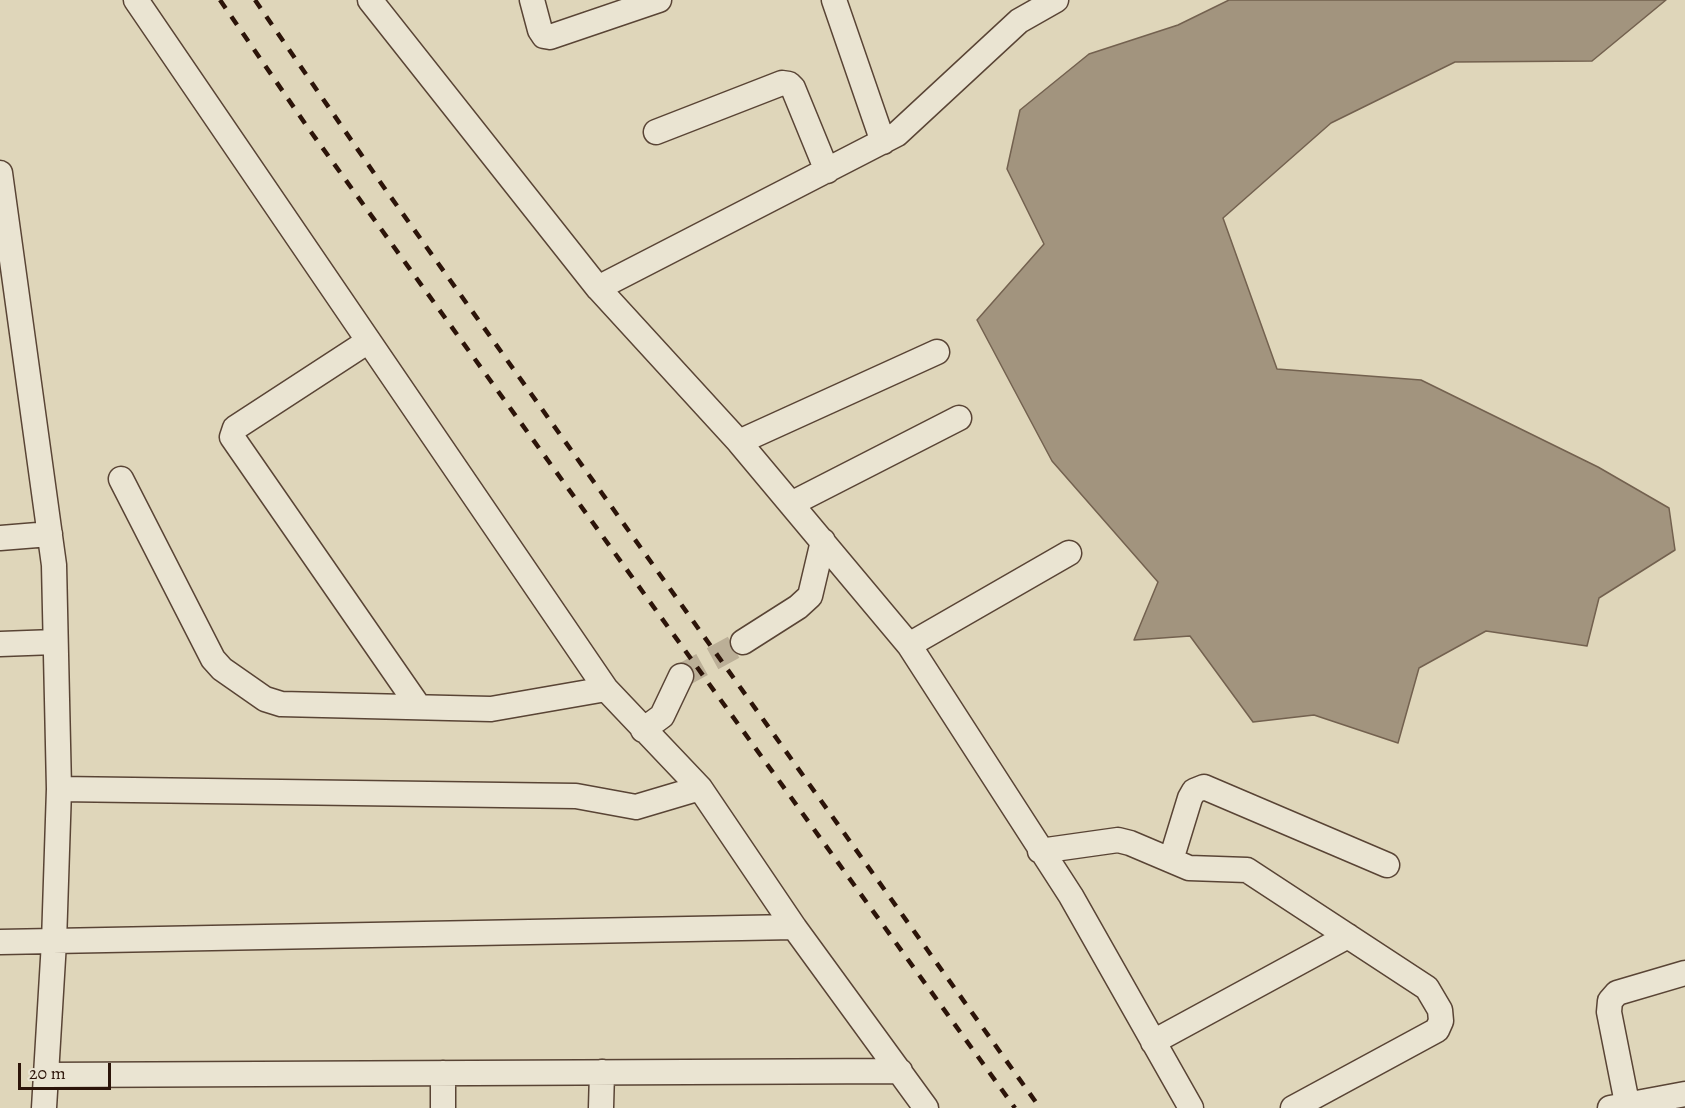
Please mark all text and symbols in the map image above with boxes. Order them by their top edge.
scale bar [21,1051,114,1089]
text: 20 m [29,1061,66,1085]

